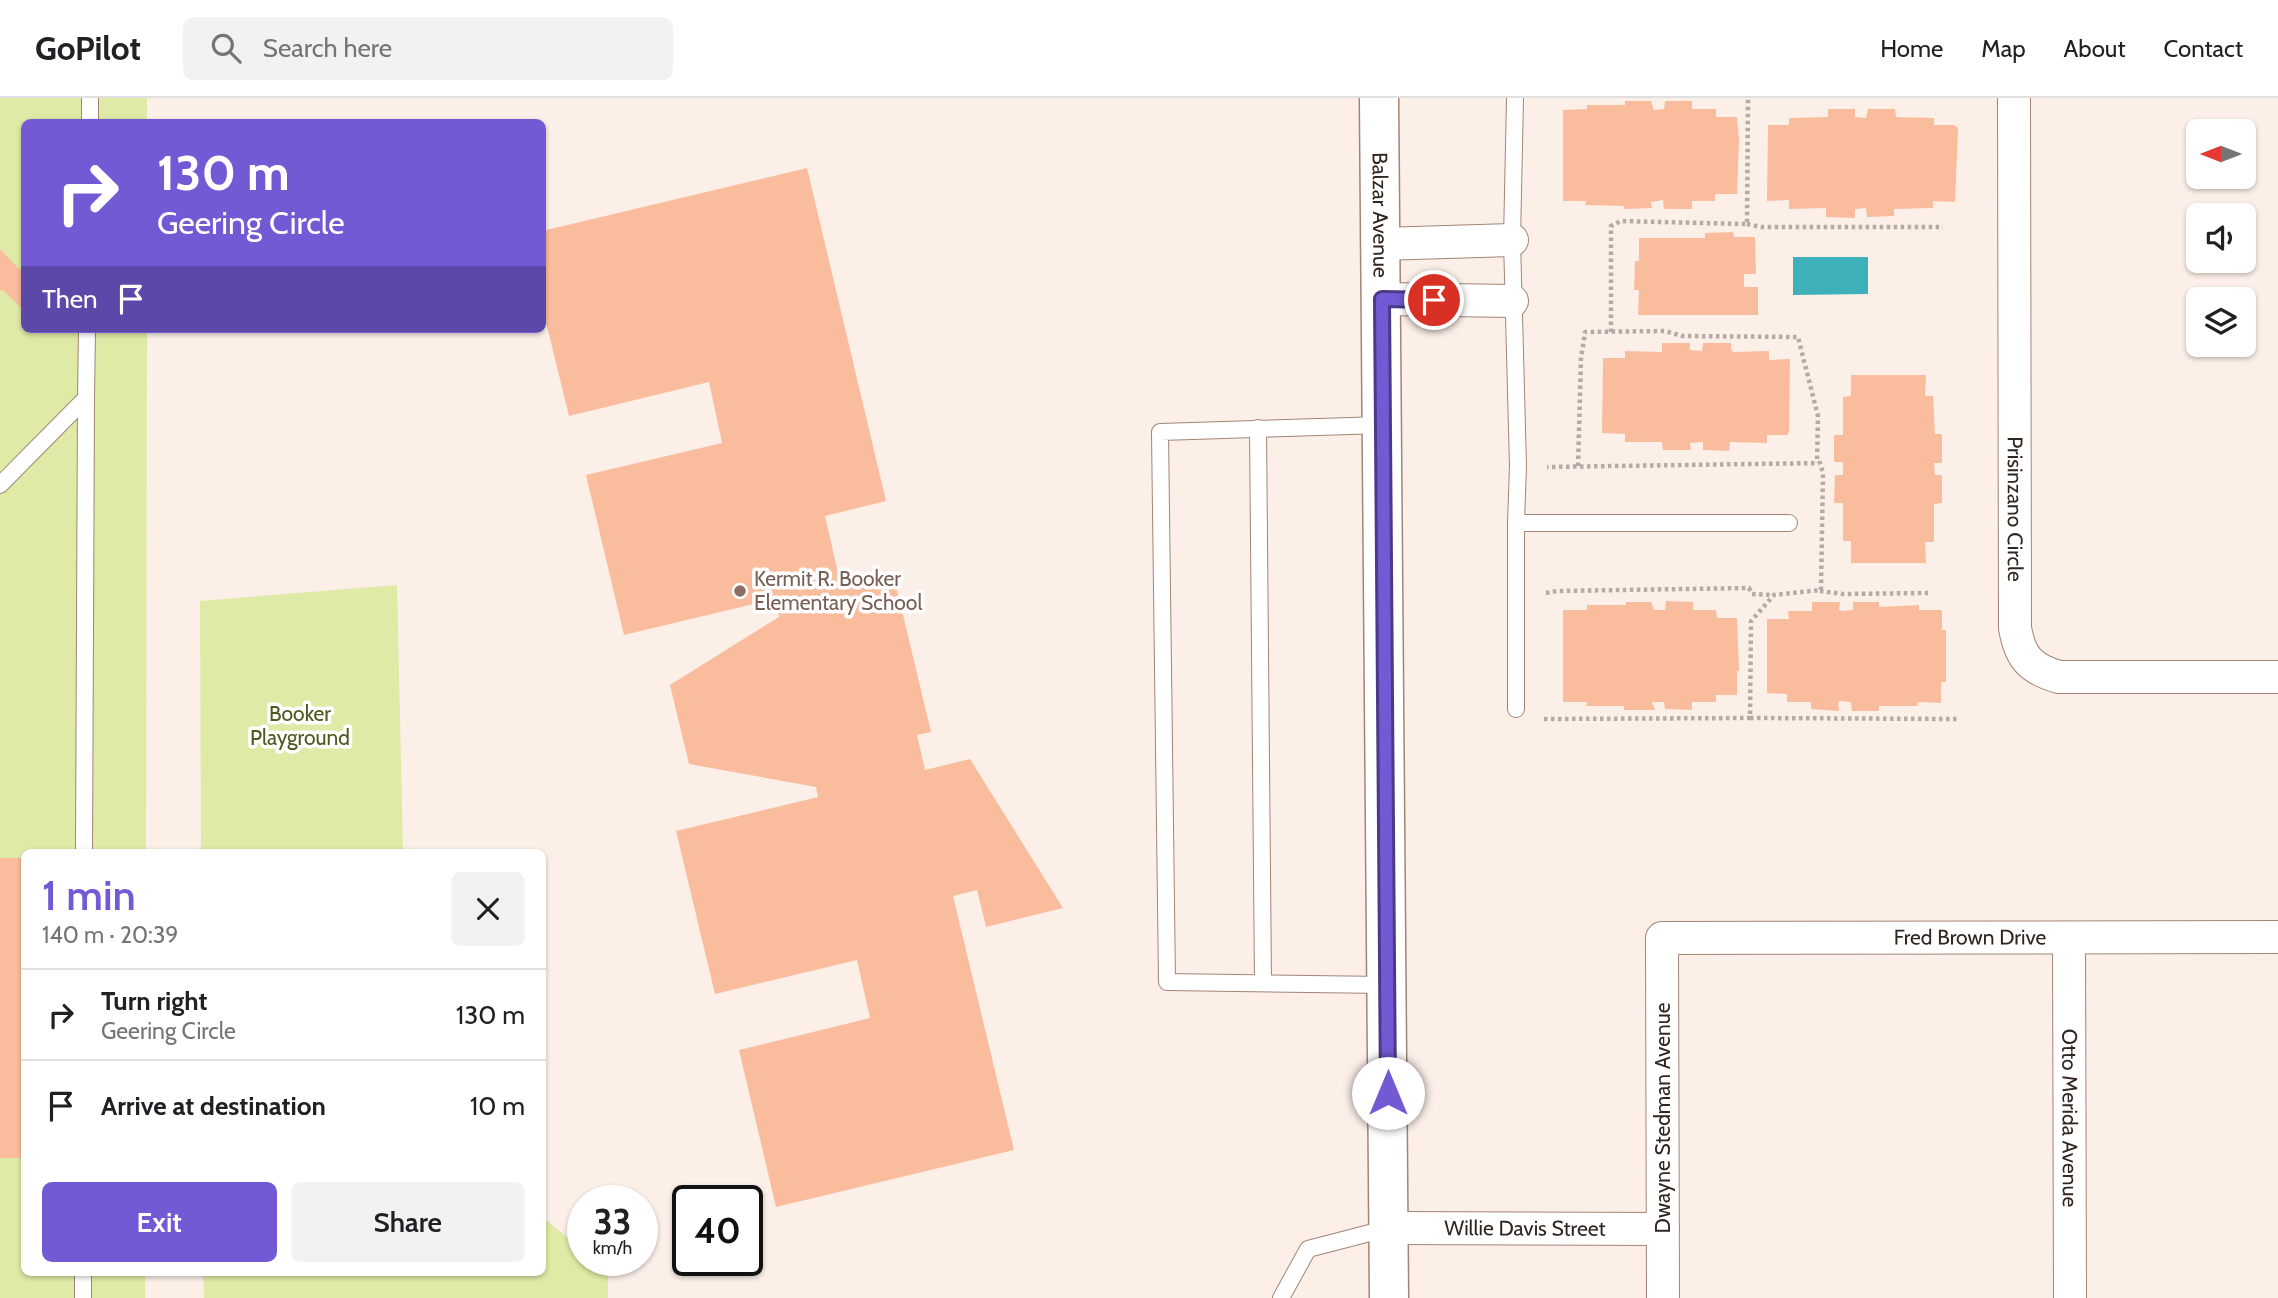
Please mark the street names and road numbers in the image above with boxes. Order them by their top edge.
street label: Balzar Avenue [1367,152,1394,278]
street label: Prisinzano Circle [2003,436,2028,582]
street label: Fred Brown Drive [1894,924,2047,950]
street label: Dwayne Stedman Avenue [1650,1002,1675,1233]
street label: Otto Merida Avenue [2057,1029,2083,1207]
street label: Willie Davis Street [1444,1215,1606,1241]

